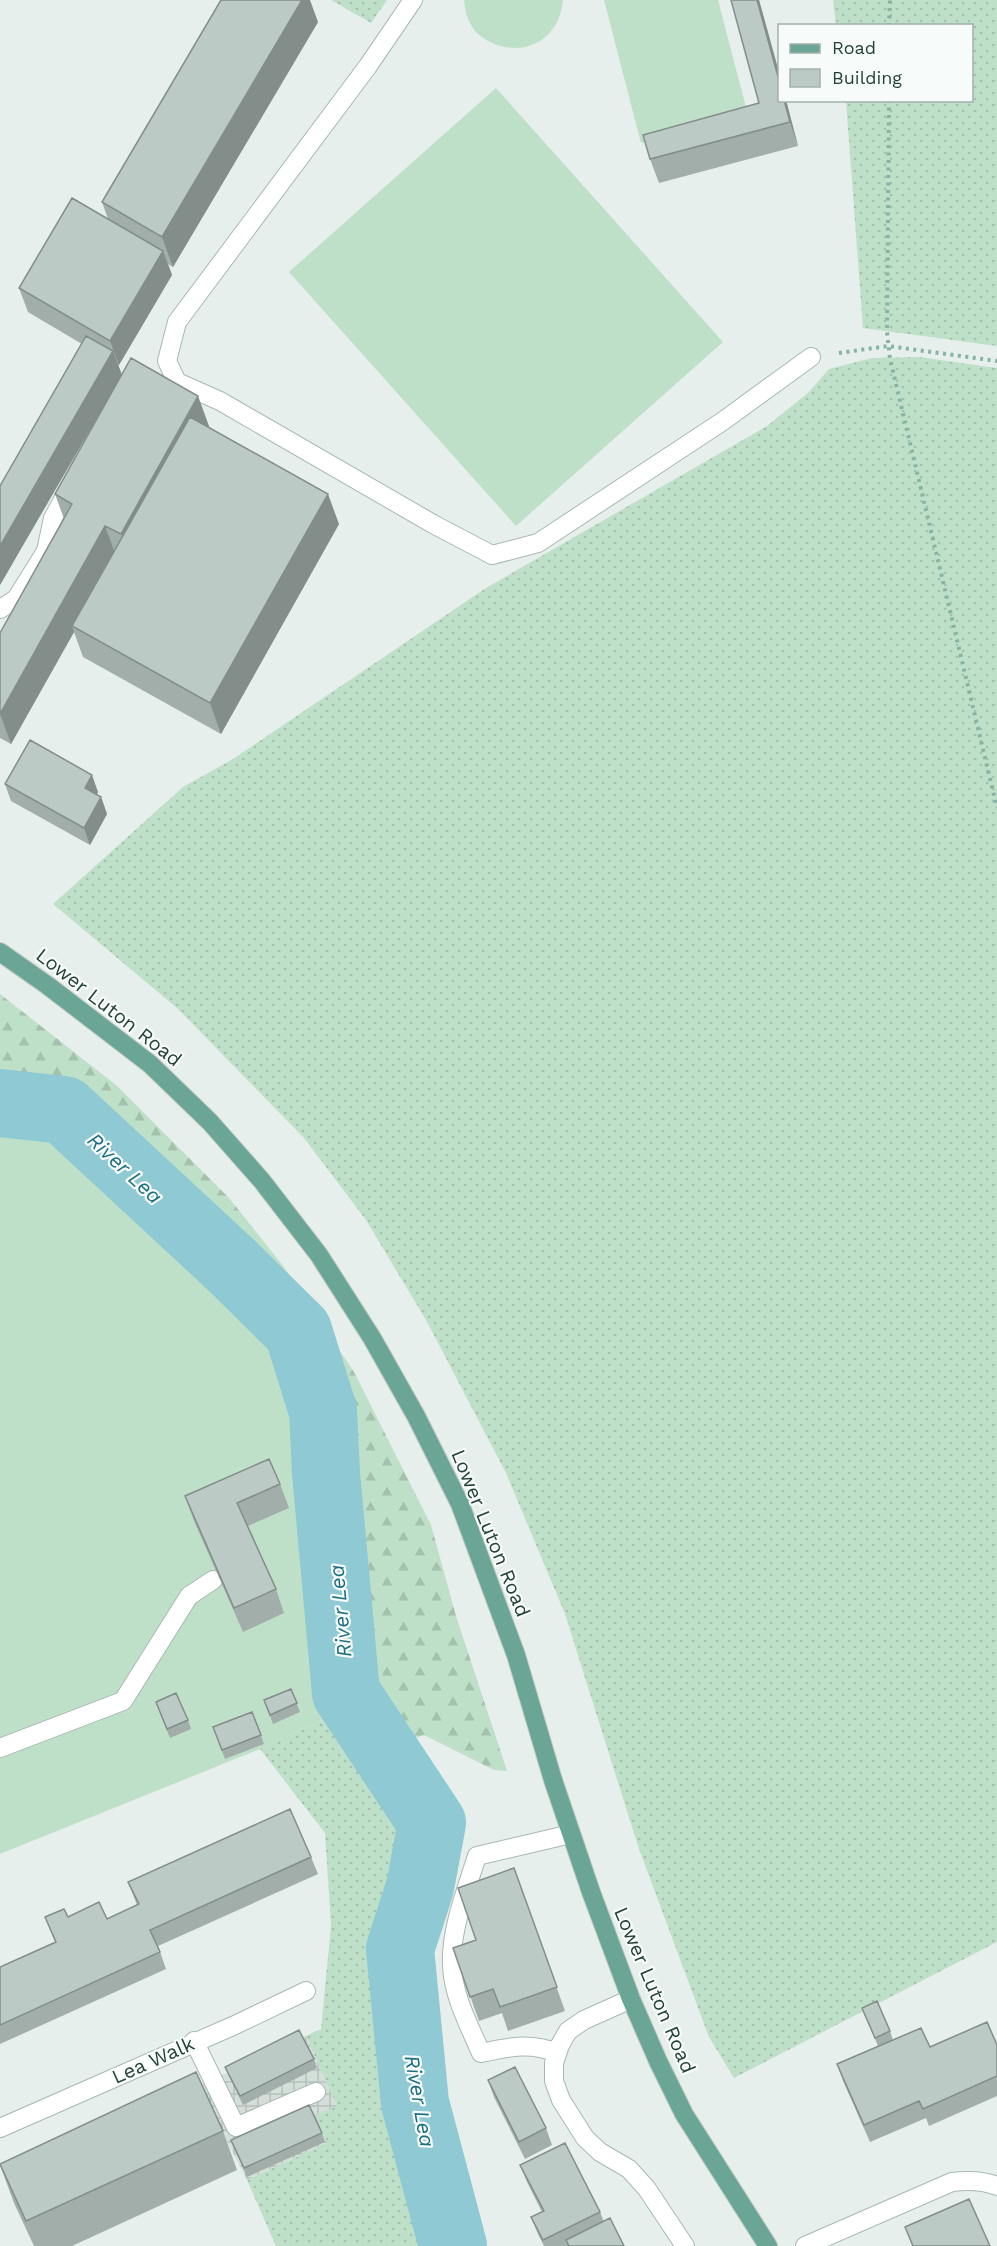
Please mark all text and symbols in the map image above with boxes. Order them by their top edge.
legend [778,24,973,102]
text: Road [832,37,876,58]
text: Building [832,67,902,88]
street label: Lower Luton Road [31,943,187,1071]
water label: River Lea [82,1127,168,1209]
street label: Lower Luton Road [446,1446,536,1620]
water label: River Lea [323,1564,357,1658]
street label: Lower Luton Road [609,1903,701,2077]
street label: Lea Walk [108,2031,198,2089]
water label: River Lea [400,2053,440,2149]

